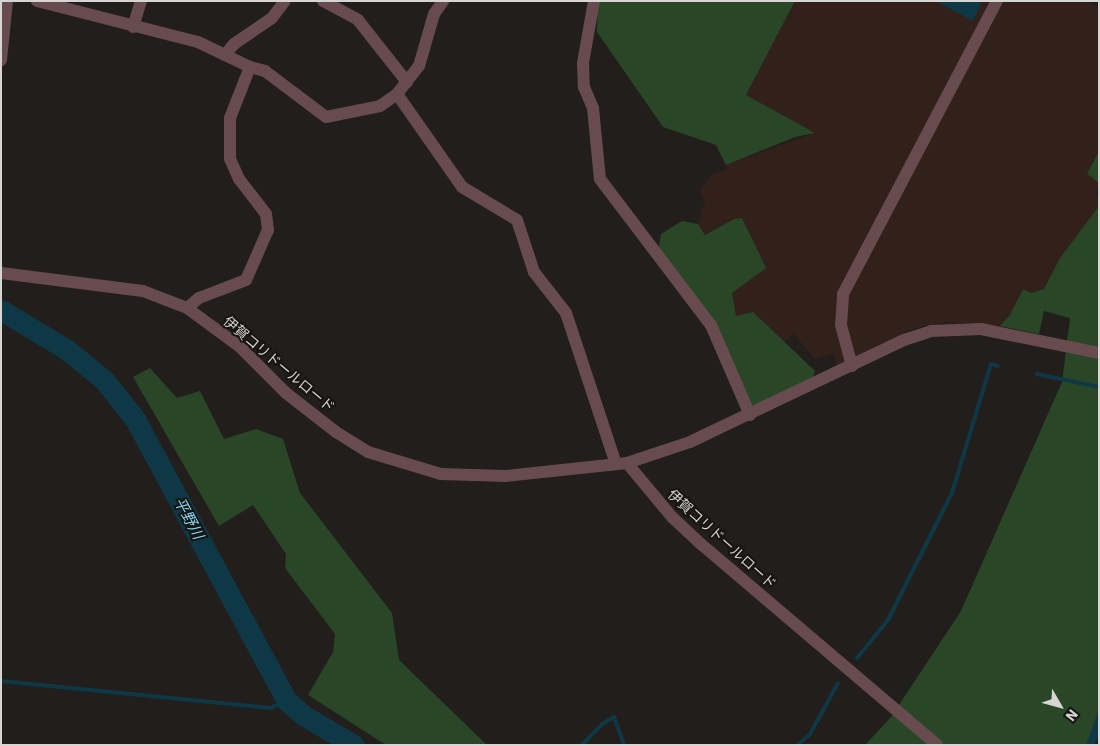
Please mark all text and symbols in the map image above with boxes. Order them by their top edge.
street label: 伊賀コリドールロード [220,313,338,415]
street label: 伊賀コリドールロード [664,486,780,592]
water label: 平野川 [170,494,208,542]
north arrow [1035,681,1085,731]
text: N [1062,706,1082,725]

